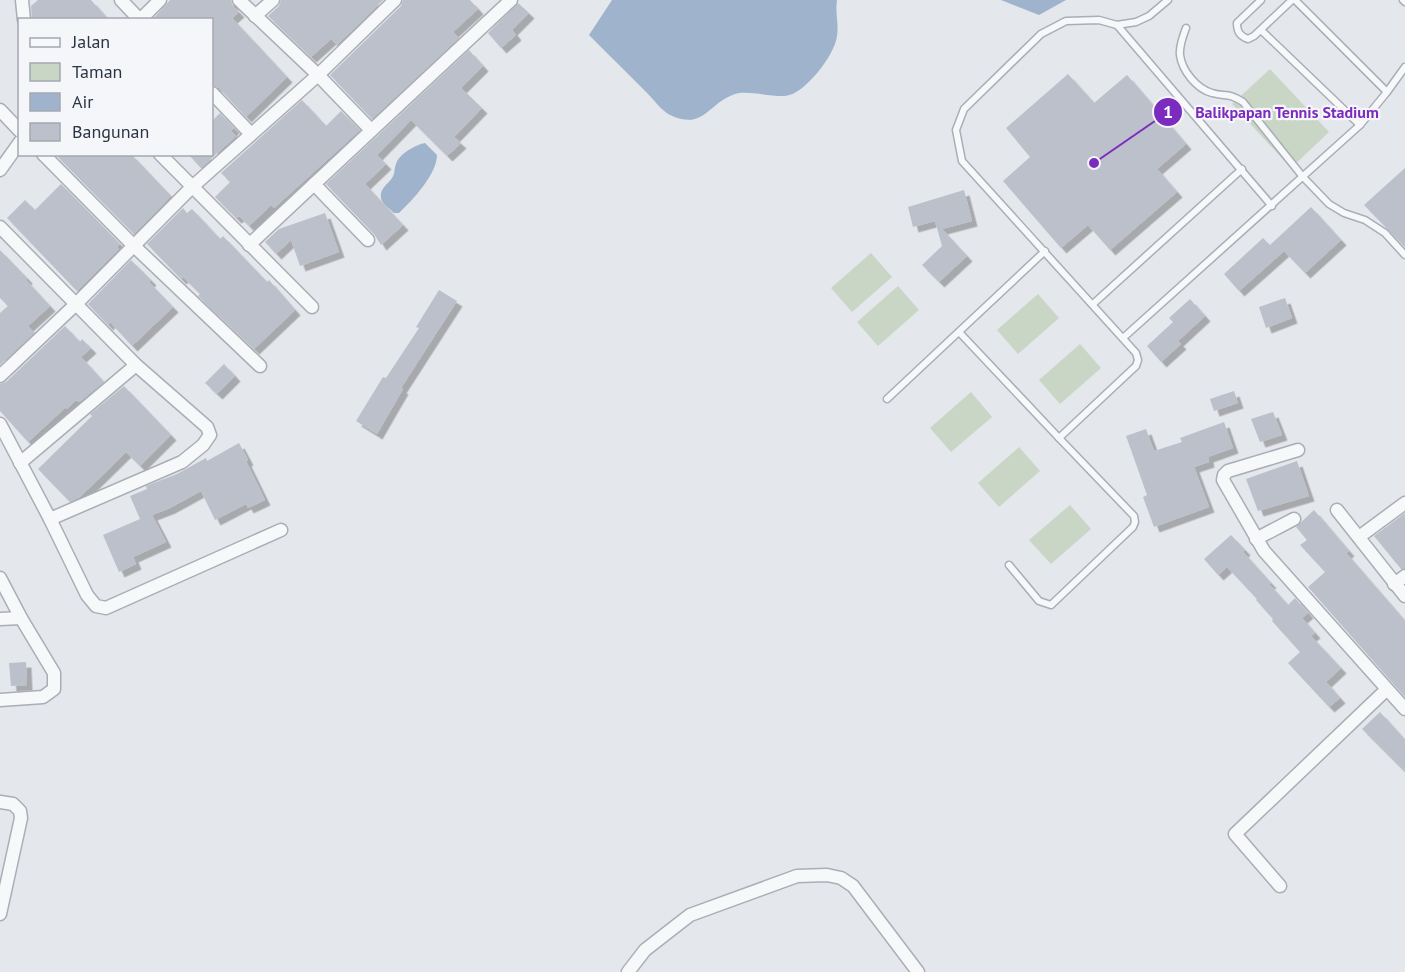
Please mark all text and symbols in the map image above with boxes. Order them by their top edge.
legend [18,18,213,156]
text: Jalan [71,30,110,53]
text: Taman [72,60,122,83]
text: Air [72,90,93,113]
callout: Balikpapan Tennis Stadium [1153,95,1391,129]
text: 1 [1163,100,1173,123]
text: Balikpapan Tennis Stadium [1195,102,1379,122]
text: Bangunan [72,120,149,143]

